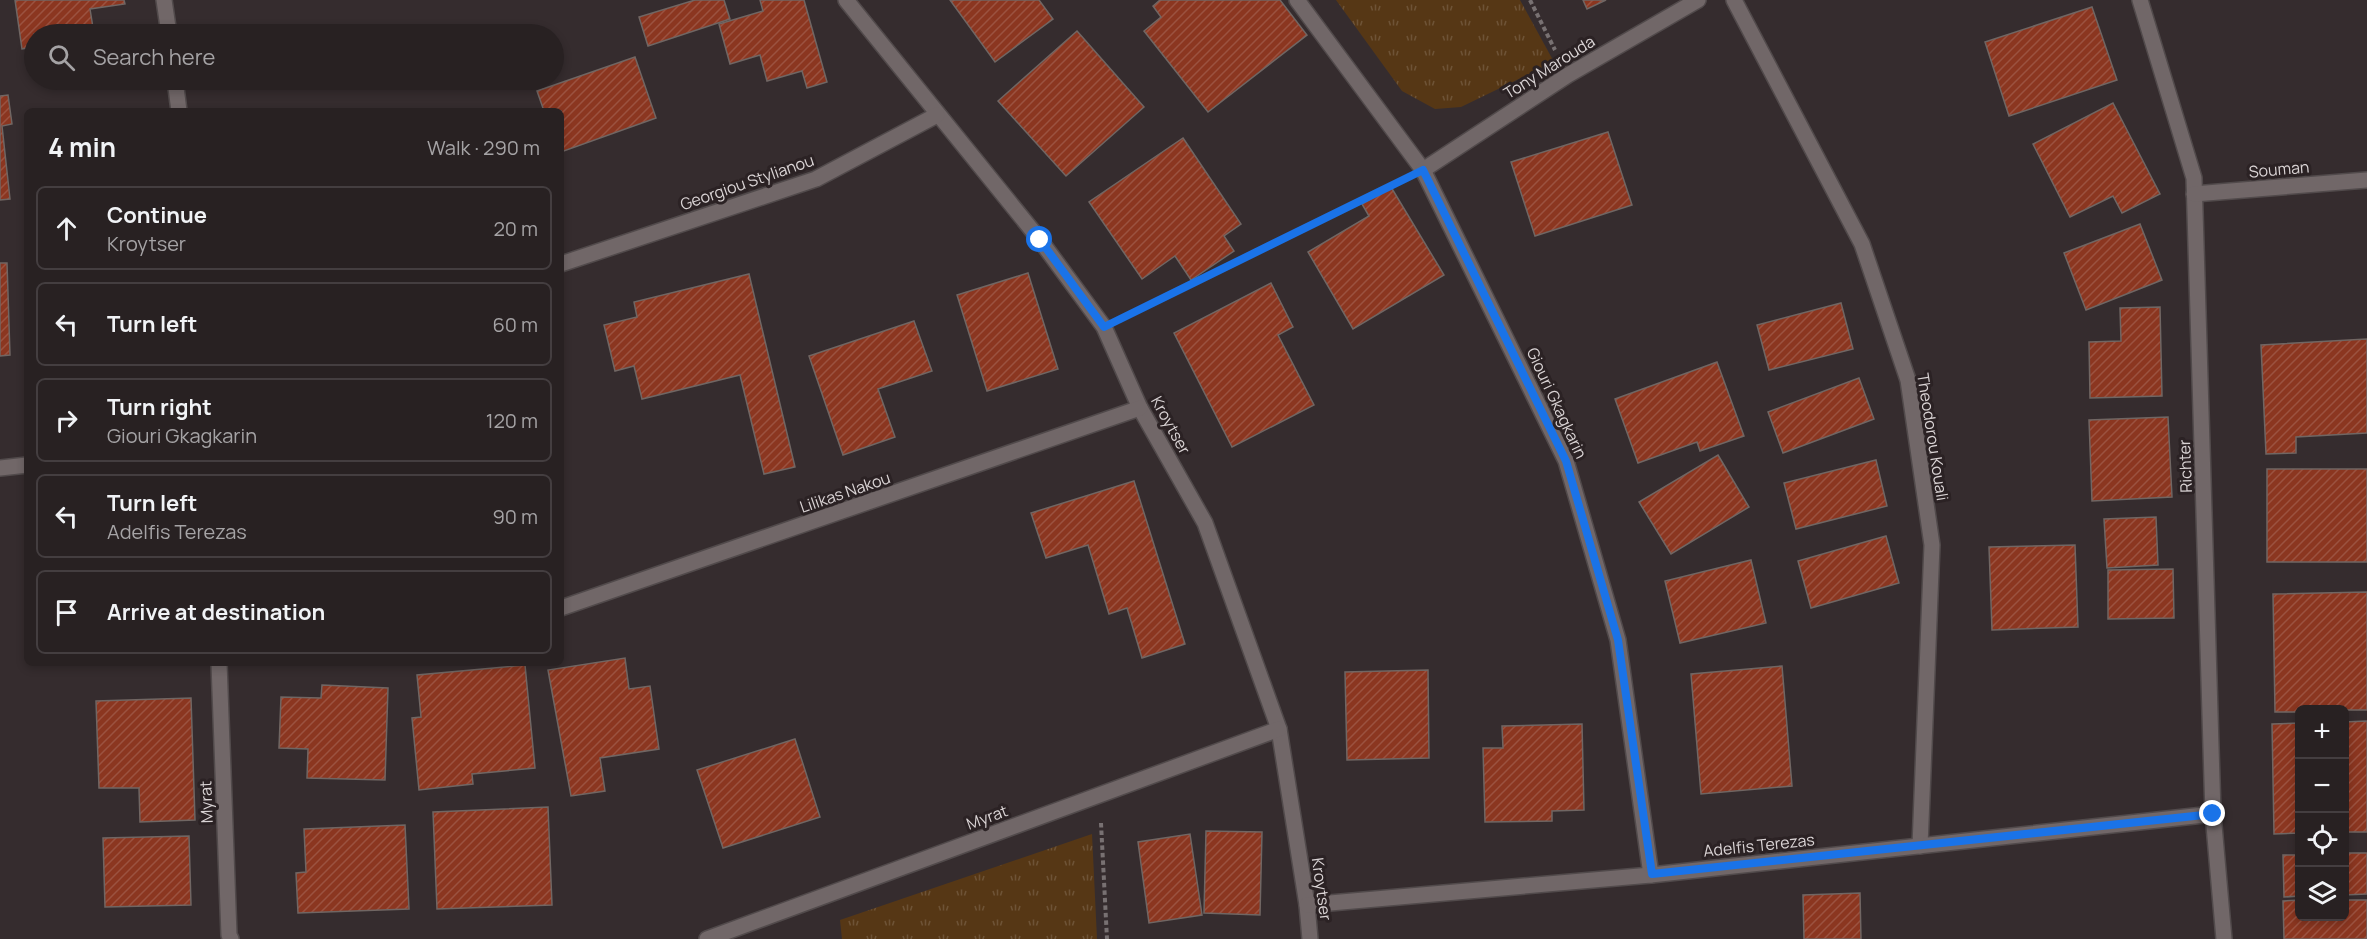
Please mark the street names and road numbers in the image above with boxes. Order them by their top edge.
street label: Tony Marouda [1499,30,1599,104]
street label: Georgiou Stylianou [677,149,817,215]
street label: Souman [2248,155,2310,183]
street label: Giouri Gkagkarin [1522,344,1592,462]
street label: Theodorou Kouali [1912,372,1954,502]
street label: Kroytser [1146,392,1196,458]
street label: Richter [2173,439,2197,493]
street label: Lilikas Nakou [797,466,893,518]
street label: Myrat [194,780,218,824]
street label: Myrat [963,799,1011,835]
street label: Adelfis Terezas [1702,828,1816,862]
street label: Kroytser [1307,856,1337,922]

